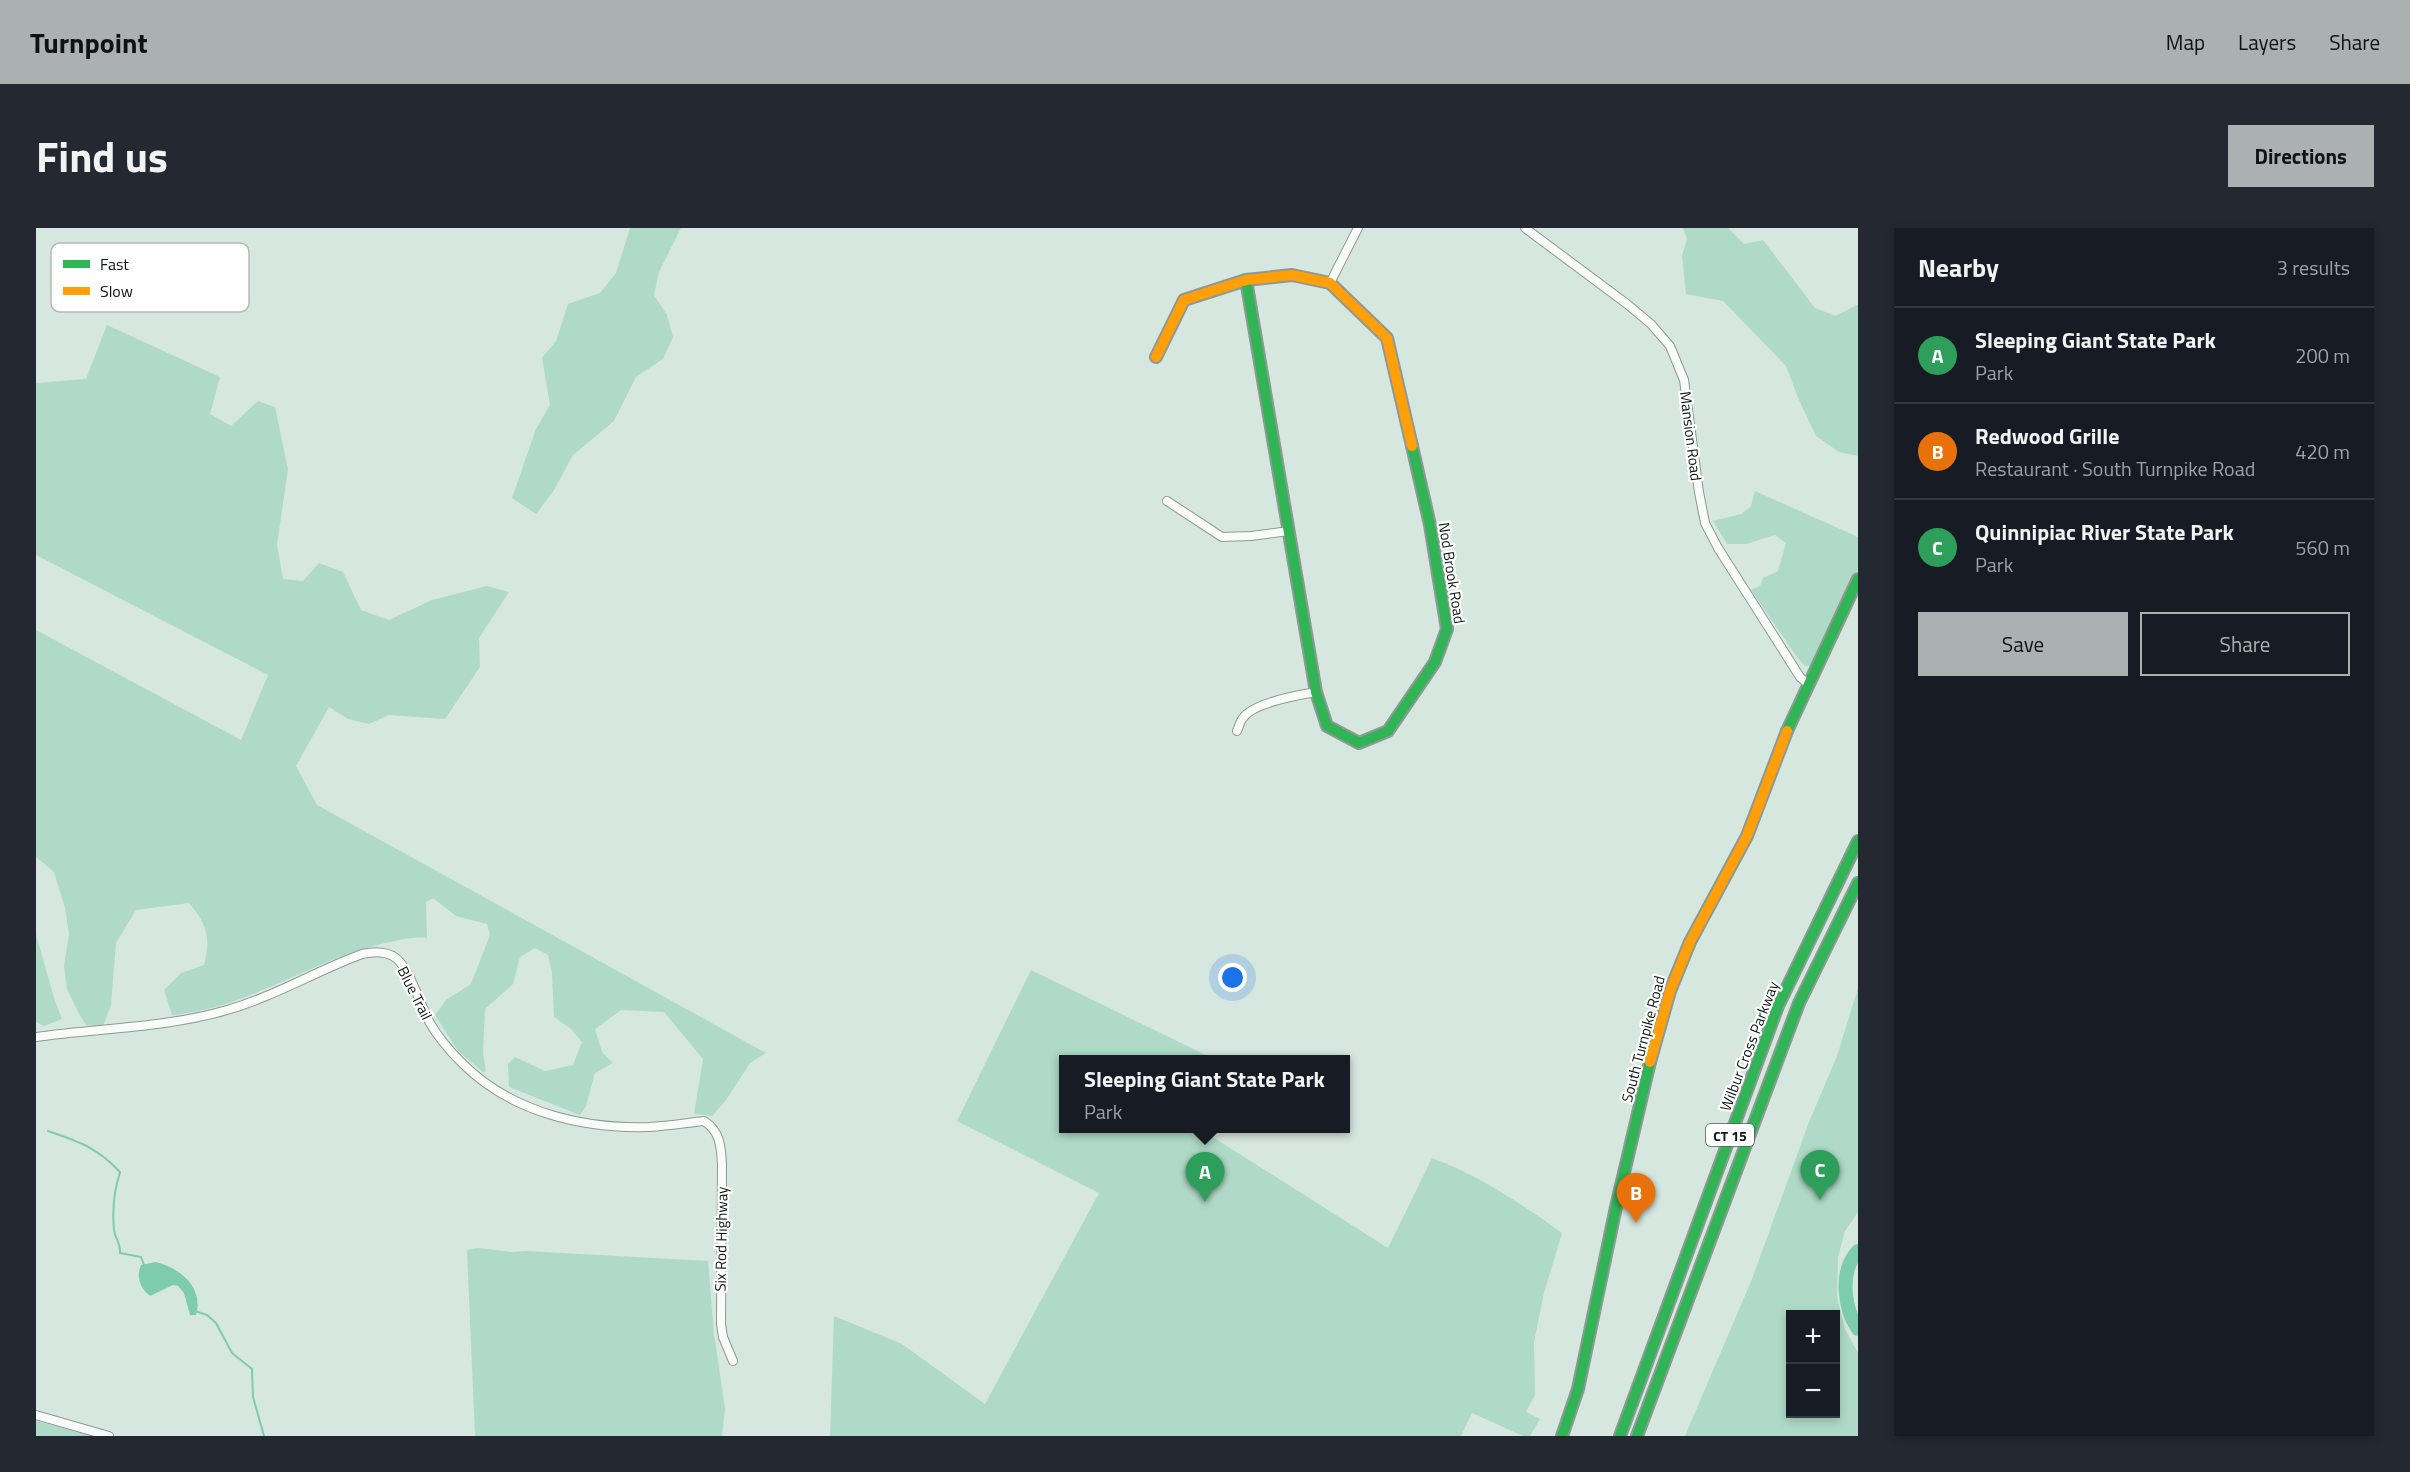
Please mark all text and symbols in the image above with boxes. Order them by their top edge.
text: Turnpoint [30,21,148,64]
text: Map [2166,26,2205,58]
text: Layers [2238,26,2296,58]
text: Share [2329,26,2380,58]
text: Find us [36,124,168,188]
button: Directions [2228,125,2374,187]
legend [51,243,249,312]
text: Nearby [1918,248,1999,287]
text: Fast [100,252,129,276]
text: 3 results [2277,252,2350,283]
text: Slow [100,279,133,303]
text: Sleeping Giant State Park [1975,323,2216,357]
text: A [1931,340,1944,371]
text: 200 m [2295,340,2350,371]
text: Park [1975,357,2013,388]
street label: Mansion Road [1674,390,1708,482]
text: Redwood Grille [1975,419,2119,453]
text: B [1931,436,1944,467]
text: 420 m [2295,436,2350,467]
text: Restaurant · South Turnpike Road [1975,453,2255,484]
text: Quinnipiac River State Park [1975,515,2234,549]
street label: Nod Brook Road [1433,521,1471,625]
text: C [1932,532,1943,563]
text: 560 m [2295,532,2350,563]
text: Park [1975,549,2013,580]
button: Save [1918,612,2128,676]
button: Share [2140,612,2350,676]
street label: Blue Trail [392,962,438,1024]
your location [1218,963,1247,992]
street label: South Turnpike Road [1615,973,1671,1105]
street label: Wilbur Cross Parkway [1714,978,1784,1114]
popup [1059,1055,1350,1133]
text: Sleeping Giant State Park [1084,1062,1325,1096]
text: Park [1084,1096,1122,1127]
road number: CT 15 [1706,1124,1754,1146]
pin: C [1800,1150,1840,1200]
pin: A [1186,1152,1224,1202]
pin: B [1616,1174,1656,1223]
street label: Six Rod Highway [709,1186,733,1292]
map controls [1786,1310,1840,1418]
button: + [1786,1310,1840,1364]
button: − [1786,1364,1840,1418]

